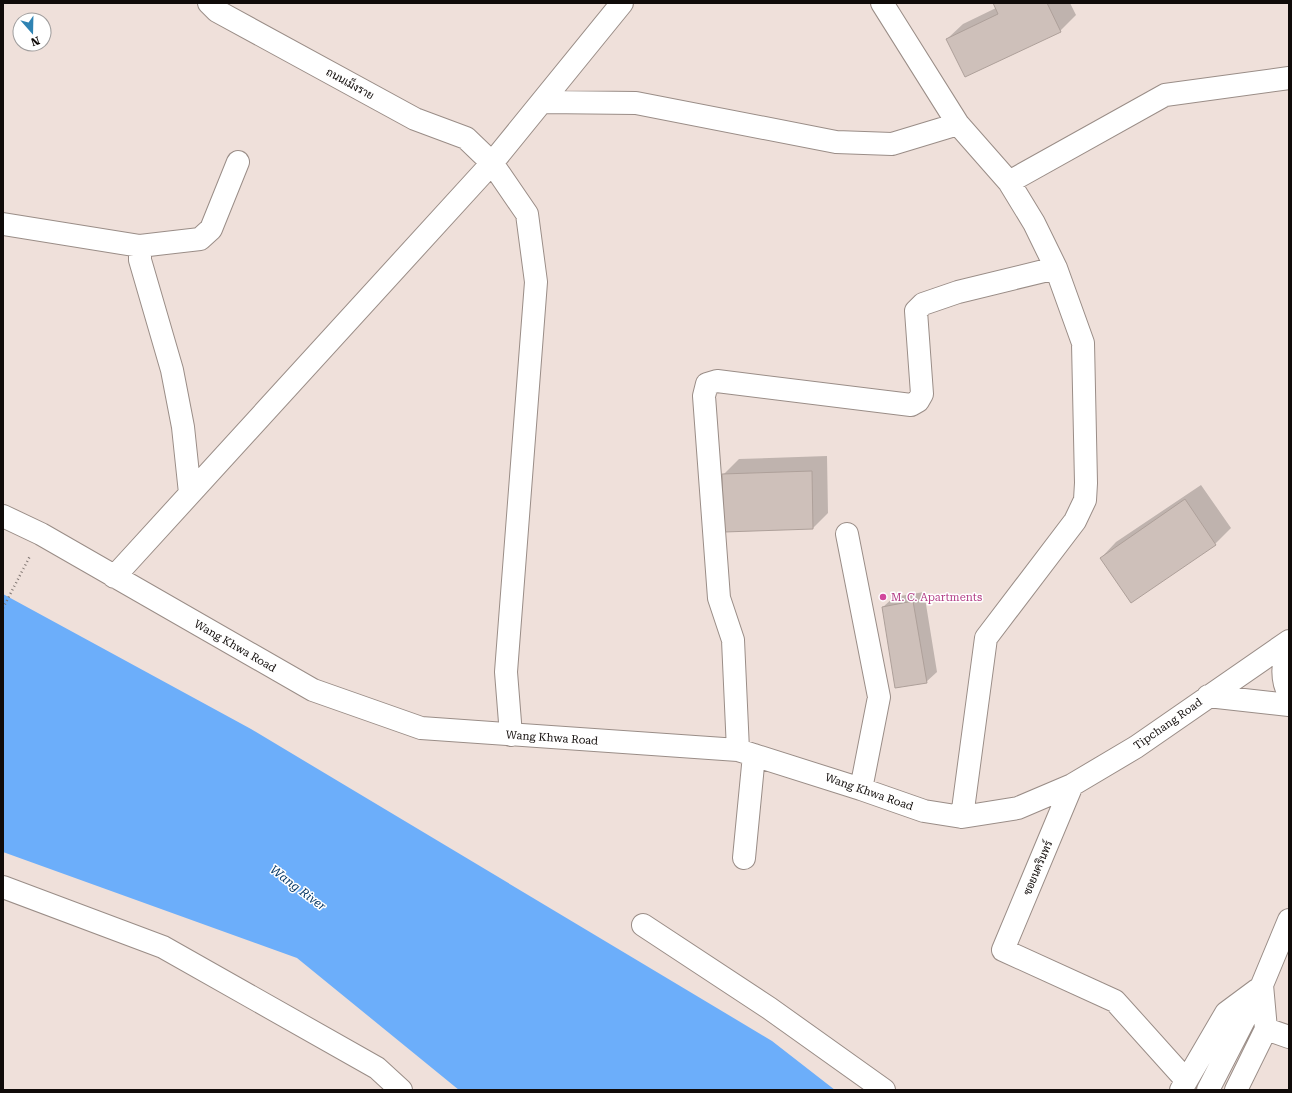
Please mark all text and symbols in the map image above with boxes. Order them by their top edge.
north arrow [12,12,52,52]
text: N [29,33,41,49]
street label: ถนนเม็งราย [324,63,378,102]
place label: M. C. Apartments [891,591,982,604]
marker: M. C. Apartments [878,592,888,602]
street label: Wang Khwa Road [192,617,278,675]
street label: Tipchang Road [1131,696,1205,752]
street label: Wang Khwa Road [505,728,599,748]
street label: Wang Khwa Road [823,771,915,813]
street label: ซอยนครินทร์ [1019,838,1055,897]
water label: Wang River [267,863,329,913]

